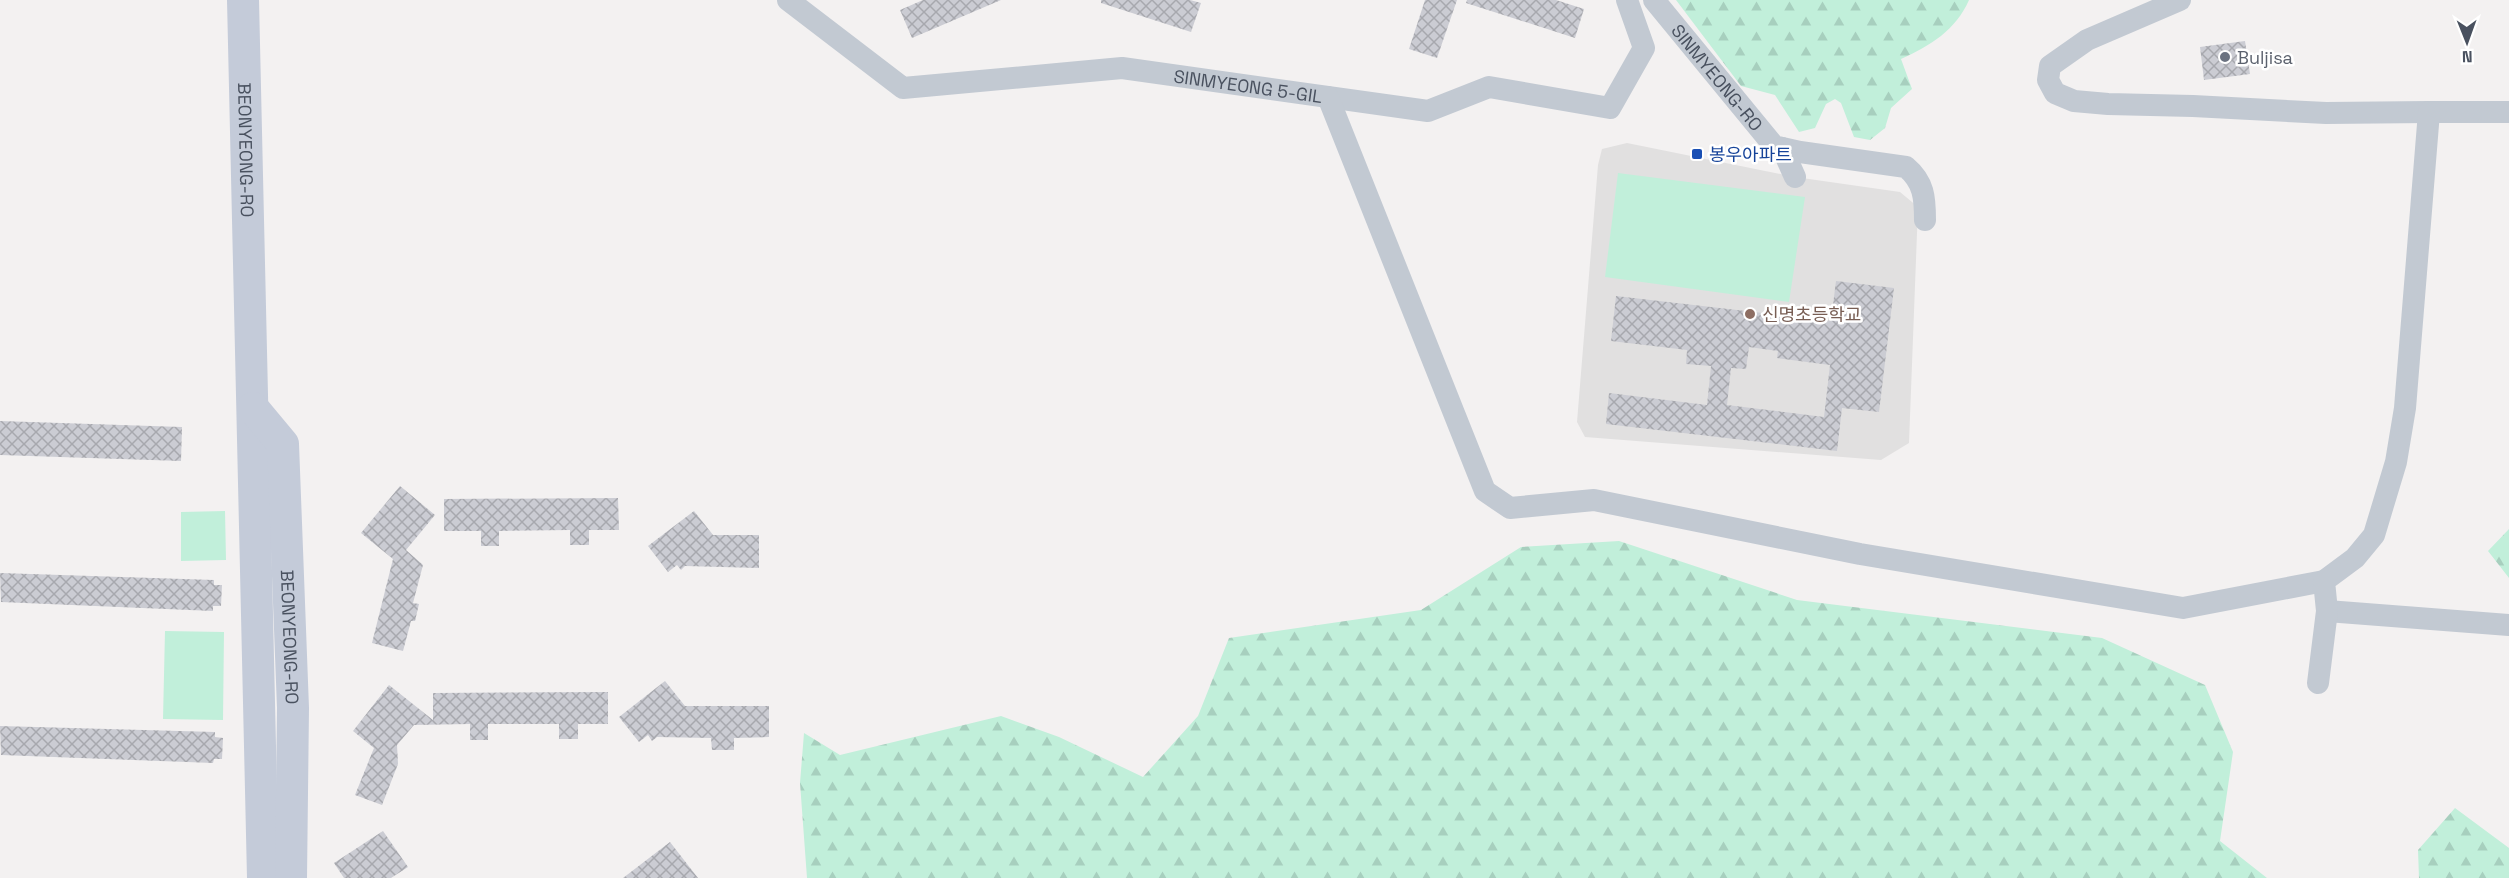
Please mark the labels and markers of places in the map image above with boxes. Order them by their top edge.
place label: Buljisa [2237,46,2293,69]
marker: Buljisa [2218,50,2232,64]
place label: 봉우아파트 [1709,143,1792,166]
marker: 봉우아파트 [1690,147,1704,161]
place label: 신명초등학교 [1762,303,1861,326]
marker: 신명초등학교 [1743,307,1757,321]

